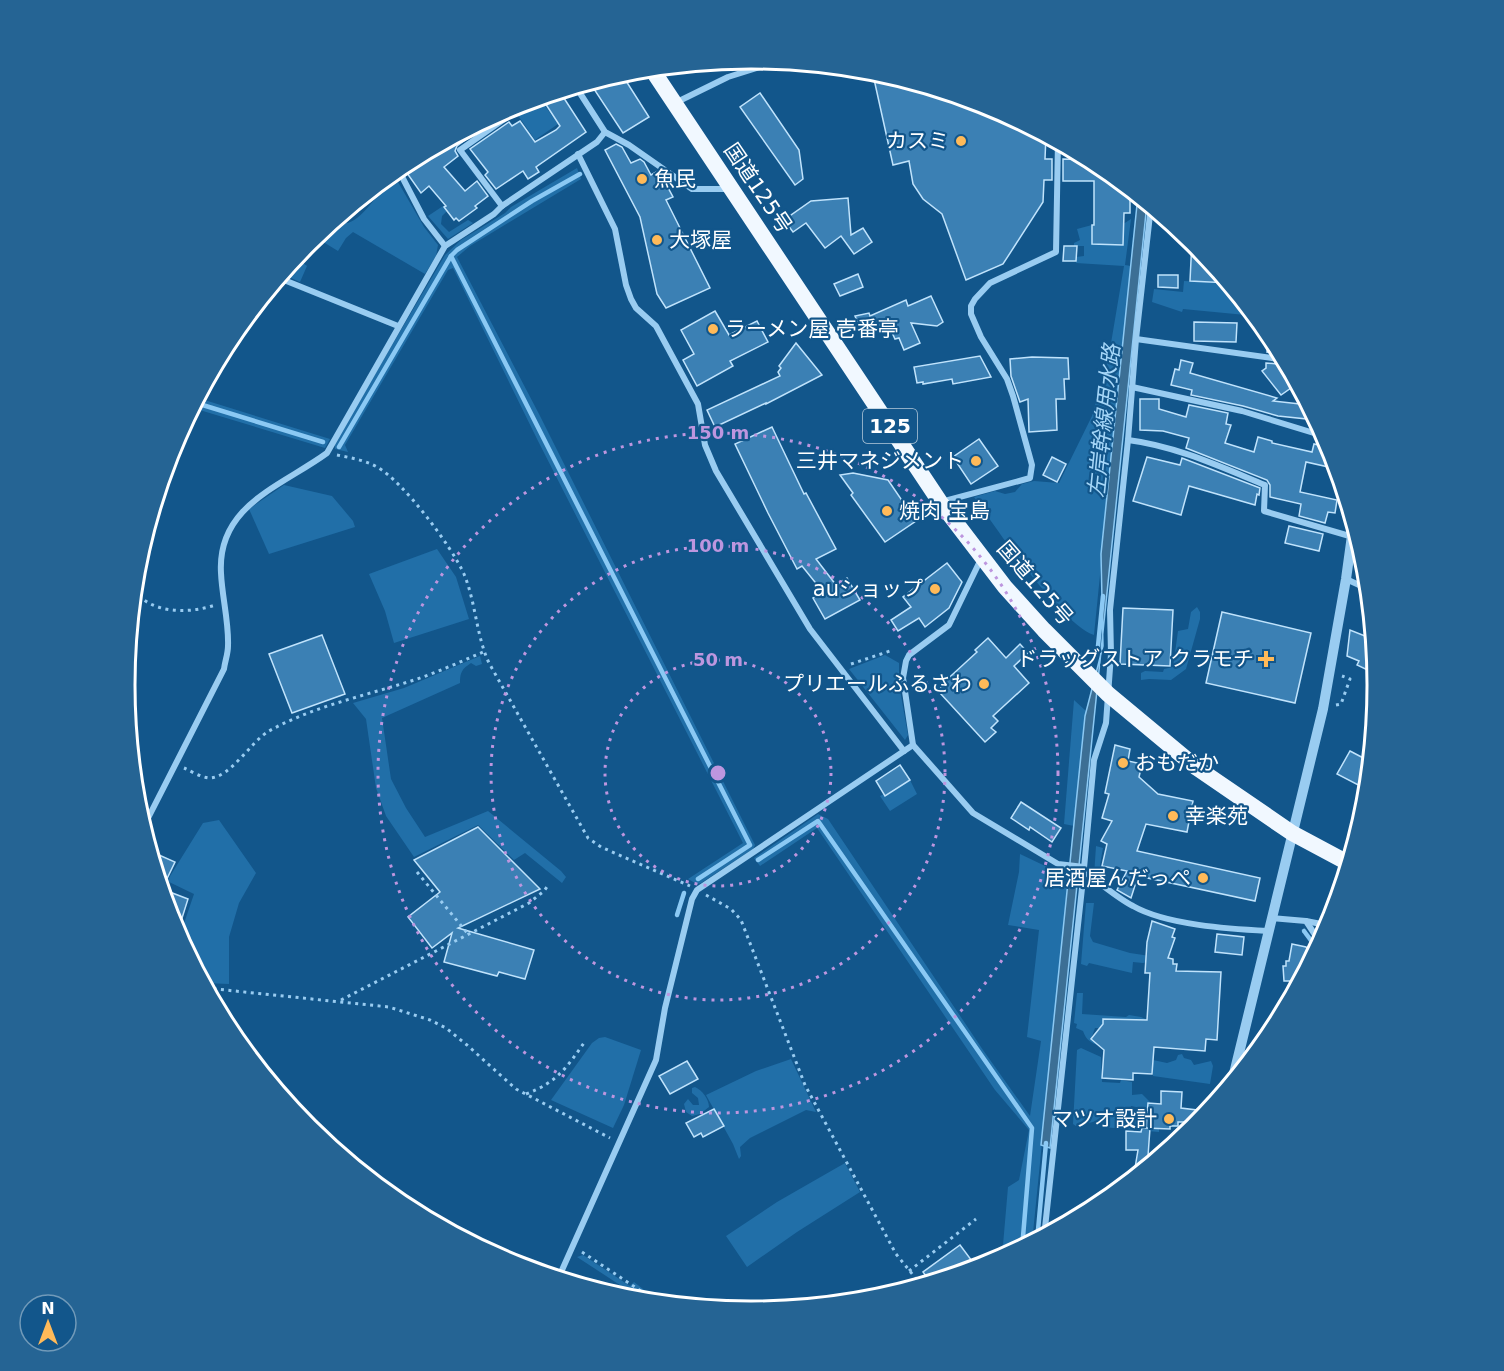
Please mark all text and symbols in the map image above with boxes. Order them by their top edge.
place label: カスミ [886,129,949,153]
marker: カスミ [954,134,968,148]
street label: 国道125号 [719,139,797,237]
place label: 魚民 [654,167,696,191]
marker: 魚民 [635,172,649,186]
place label: 大塚屋 [669,228,732,252]
marker: 大塚屋 [650,233,664,247]
place label: ラーメン屋 壱番亭 [725,317,899,341]
marker: ラーメン屋 壱番亭 [706,322,720,336]
water label: 左岸幹線用水路 [1084,341,1125,499]
road number: 125 [863,409,917,443]
text: 150 m [687,422,749,443]
place label: 三井マネジメント [796,449,964,473]
marker: 三井マネジメント [969,454,983,468]
place label: 焼肉 宝島 [899,499,990,523]
marker: 焼肉 宝島 [880,504,894,518]
text: 100 m [687,535,749,556]
street label: 国道125号 [992,536,1078,630]
place label: auショップ [813,577,923,601]
marker: auショップ [928,582,942,596]
place label: ドラッグストア クラモチ [1016,647,1254,671]
text: 50 m [693,649,743,670]
marker: ドラッグストア クラモチ [1259,652,1273,666]
place label: プリエールふるさわ [783,672,972,696]
marker: プリエールふるさわ [977,677,991,691]
place label: おもだか [1135,751,1219,775]
marker: おもだか [1116,756,1130,770]
centre of rings [708,763,728,783]
place label: 幸楽苑 [1185,804,1248,828]
marker: 幸楽苑 [1166,809,1180,823]
place label: 居酒屋んだっぺ [1044,866,1191,890]
marker: 居酒屋んだっぺ [1196,871,1210,885]
place label: マツオ設計 [1052,1107,1157,1131]
marker: マツオ設計 [1162,1112,1176,1126]
north arrow [18,1293,78,1353]
text: N [41,1299,55,1318]

